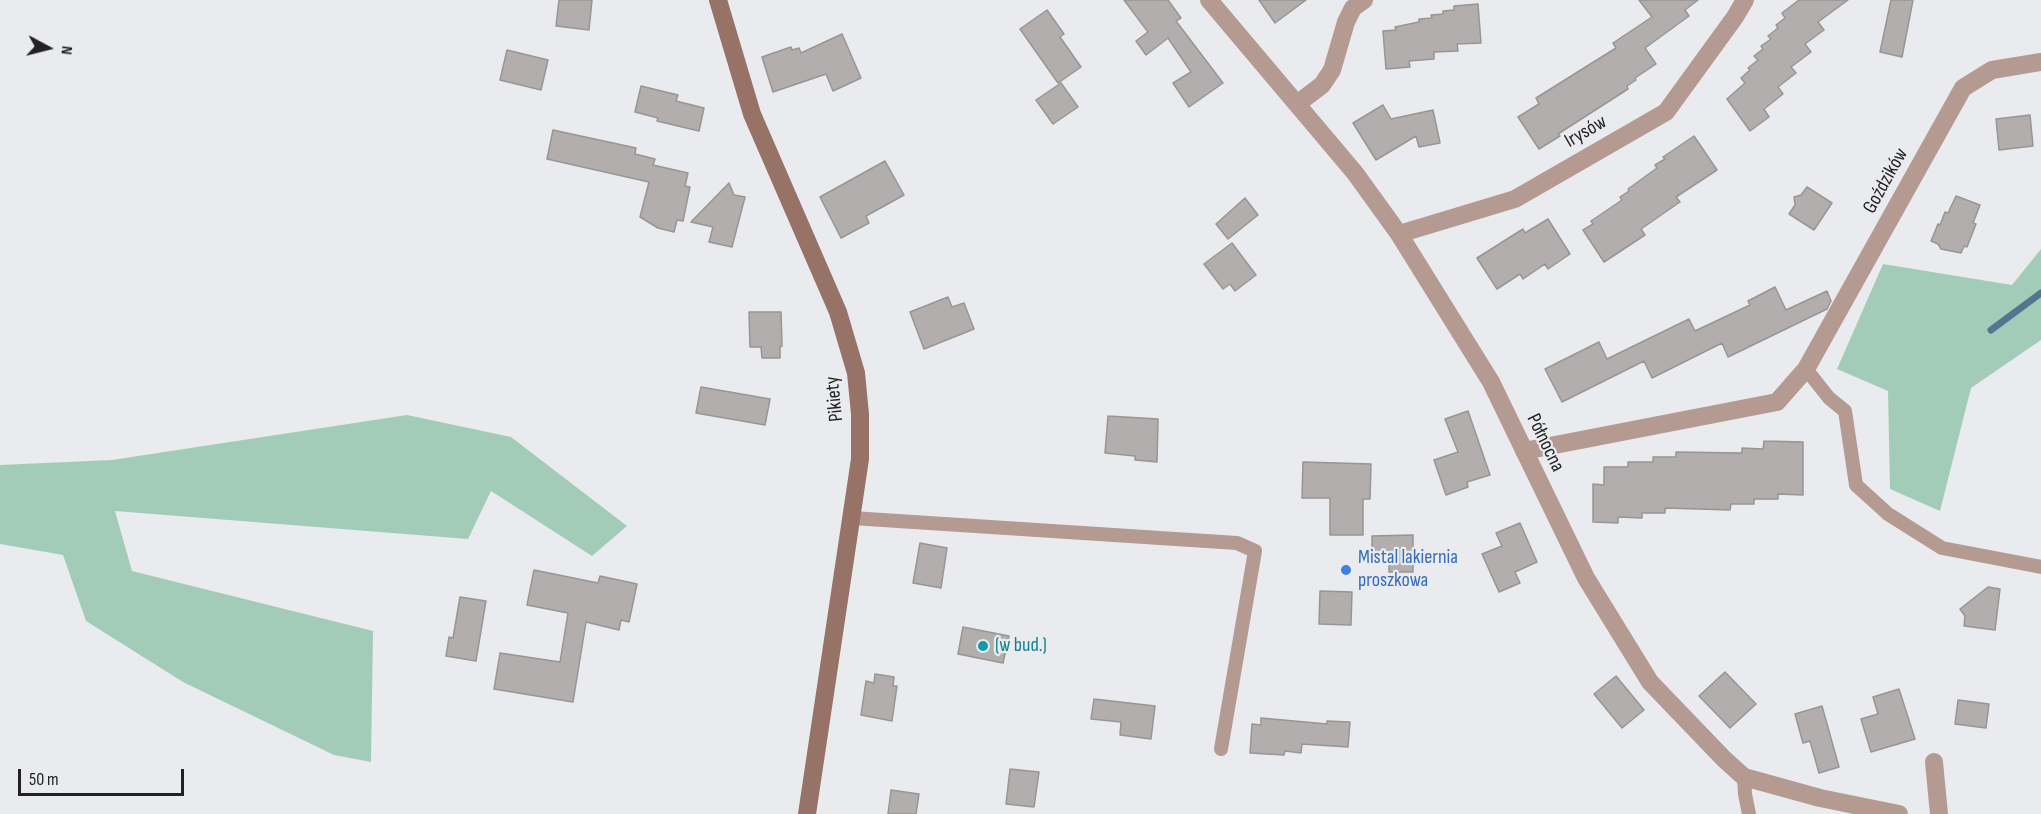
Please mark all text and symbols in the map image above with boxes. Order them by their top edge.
north arrow [18,18,78,78]
text: N [56,45,76,56]
street label: Irysów [1561,111,1611,153]
street label: Goździków [1858,144,1914,218]
street label: Pikiety [821,375,849,423]
street label: Północna [1521,410,1569,476]
place label: Mistal lakiernia proszkowa [1358,546,1458,593]
marker: Mistal lakiernia proszkowa [1339,563,1353,577]
place label: (w bud.) [995,634,1047,658]
marker: (w bud.) [976,639,990,653]
scale bar [21,757,188,795]
text: 50 m [29,769,59,790]

